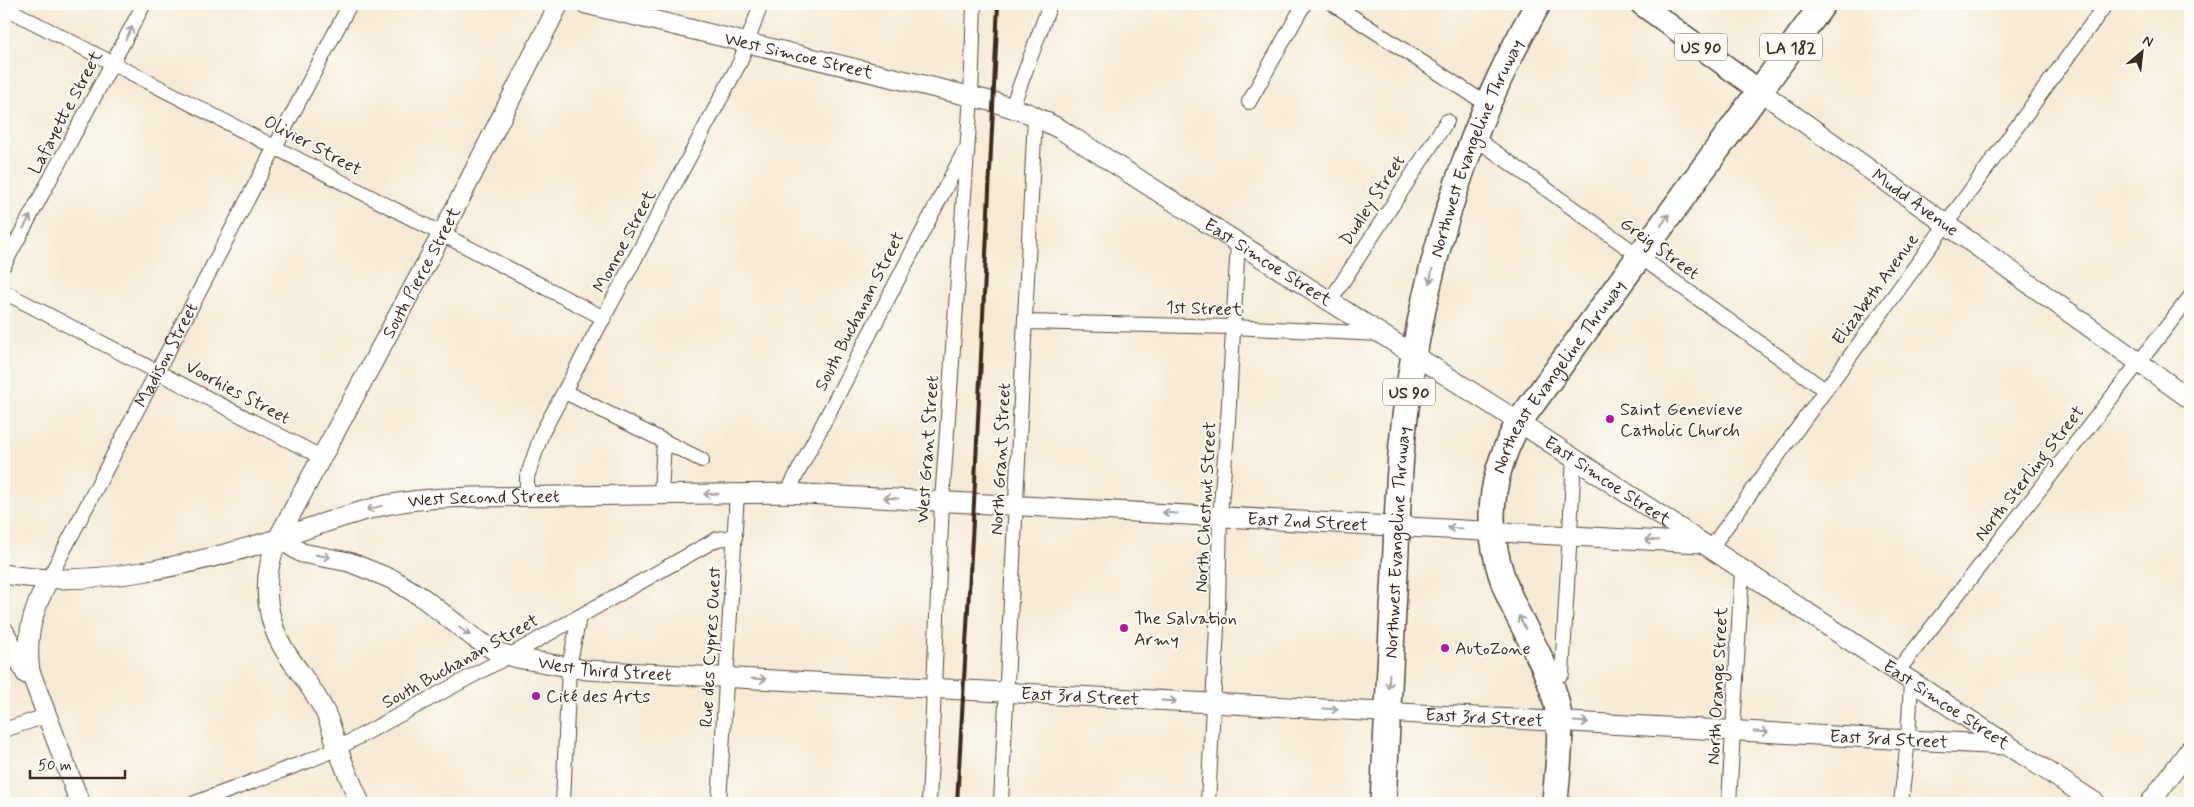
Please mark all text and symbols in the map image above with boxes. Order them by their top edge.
one-way arrow [124,25,134,40]
street label: West Simcoe Street [722,27,876,86]
north arrow [2116,28,2166,78]
text: N [2139,31,2156,52]
road number: US 90 [1675,34,1727,61]
road number: LA 182 [1760,34,1822,61]
street label: Northwest Evangeline Thruway [1425,35,1530,260]
street label: Lafayette Street [23,46,109,179]
street label: Olivier Street [259,110,366,182]
street label: Dudley Street [1335,150,1411,251]
street label: Mudd Avenue [1866,164,1963,242]
street label: Monroe Street [588,185,662,297]
street label: South Pierce Street [377,203,467,343]
street label: Greig Street [1615,212,1704,286]
street label: East Simcoe Street [1199,213,1336,313]
one-way arrow [1660,213,1670,227]
one-way arrow [23,215,32,230]
street label: South Buchanan Street [809,228,910,395]
street label: Elizabeth Avenue [1827,229,1925,350]
one-way arrow [1426,268,1435,284]
street label: Northeast Evangeline Thruway [1487,275,1632,477]
street label: 1st Street [1165,296,1243,322]
street label: Madison Street [130,298,204,412]
street label: Voorhies Street [181,355,294,431]
street label: West Grant Street [911,374,945,524]
road number: US 90 [1383,378,1435,406]
street label: North Grant Street [985,382,1017,536]
place label: Saint Genevieve Catholic Church [1620,398,1743,443]
street label: North Sterling Street [1969,401,2092,548]
marker: Saint Genevieve Catholic Church [1604,413,1616,425]
street label: North Chestnut Street [1190,421,1222,593]
street label: Northwest Evangeline Thruway [1380,425,1417,659]
street label: East Simcoe Street [1539,431,1676,532]
street label: West Second Street [407,485,560,514]
one-way arrow [703,489,719,499]
one-way arrow [883,494,899,503]
one-way arrow [367,504,383,514]
street label: East 2nd Street [1247,507,1369,538]
one-way arrow [1163,509,1179,518]
one-way arrow [1447,524,1463,533]
one-way arrow [1644,536,1660,545]
one-way arrow [314,552,330,562]
street label: Rue des Cypres Ouest [695,565,727,728]
street label: North Orange Street [1702,606,1735,766]
place label: The Salvation Army [1134,607,1237,652]
street label: South Buchanan Street [378,609,543,715]
one-way arrow [1517,615,1526,630]
marker: The Salvation Army [1118,622,1130,634]
one-way arrow [457,626,471,636]
place label: AutoZone [1455,637,1531,661]
marker: AutoZone [1439,642,1451,654]
street label: West Third Street [536,651,672,688]
street label: East Simcoe Street [1878,655,2014,756]
one-way arrow [1384,673,1393,689]
one-way arrow [750,674,766,683]
street label: East 3rd Street [1020,682,1140,712]
place label: Cité des Arts [546,685,650,709]
marker: Cité des Arts [530,690,542,702]
one-way arrow [1161,696,1177,705]
street label: East 3rd Street [1425,703,1544,734]
one-way arrow [1323,705,1339,714]
one-way arrow [1573,718,1589,727]
street label: East 3rd Street [1829,725,1949,755]
one-way arrow [1753,727,1769,736]
scale bar [30,747,125,779]
text: 50 m [38,756,72,776]

